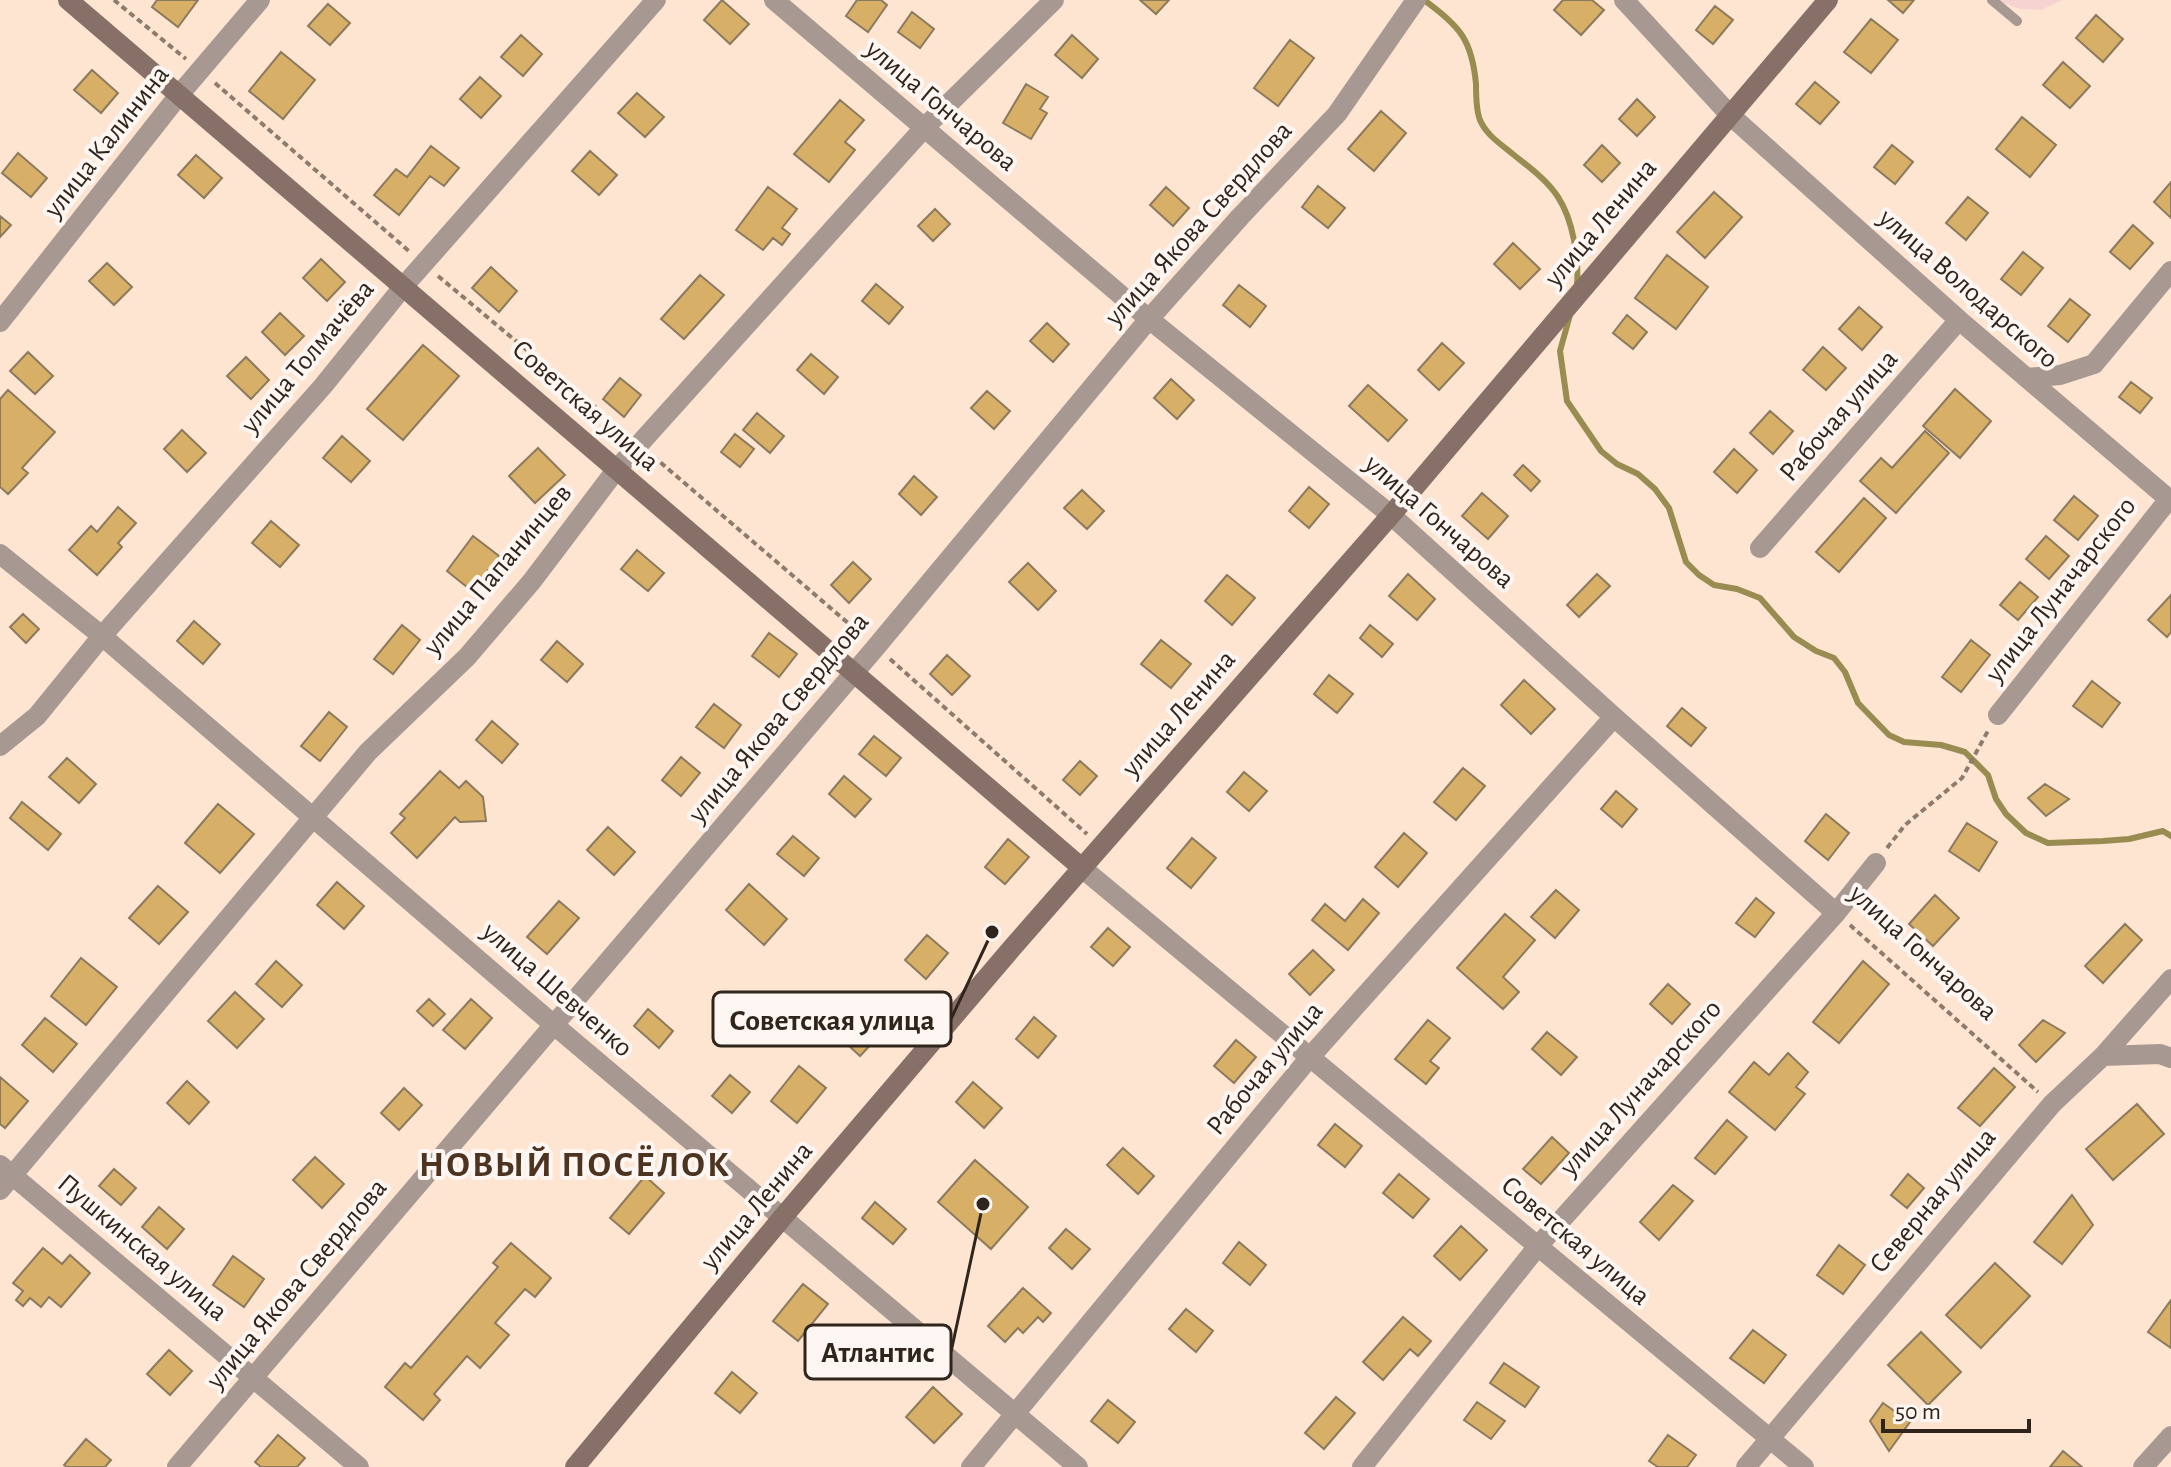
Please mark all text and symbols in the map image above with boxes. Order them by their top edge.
street label: улица Гончарова [859,34,1022,177]
street label: улица Калинина [39,61,175,224]
street label: улица Якова Свердлова [1099,116,1298,332]
street label: улица Ленина [1539,154,1662,293]
street label: улица Володарского [1872,203,2063,374]
street label: улица Толмачёва [235,275,380,440]
street label: Советская улица [506,335,664,477]
street label: Рабочая улица [1775,345,1904,487]
street label: улица Гончарова [1358,449,1519,594]
street label: улица Папанинцев [418,479,577,662]
street label: улица Луначарского [1980,492,2142,689]
street label: улица Якова Свердлова [683,608,875,829]
street label: улица Ленина [1116,645,1241,783]
street label: улица Гончарова [1843,879,2002,1026]
street label: улица Шевченко [476,917,638,1063]
callout: Советская улица [713,992,951,1046]
street label: улица Луначарского [1554,995,1727,1182]
street label: Рабочая улица [1202,997,1329,1141]
text: Советская улица [729,1006,935,1036]
street label: Северная улица [1865,1123,2002,1279]
street label: улица Ленина [695,1137,818,1276]
district label: НОВЫЙ ПОСЁЛОК [419,1145,731,1183]
street label: Пушкинская улица [52,1169,232,1327]
street label: Советская улица [1495,1171,1655,1311]
street label: улица Якова Свердлова [201,1174,393,1395]
callout: Атлантис [805,1325,951,1379]
text: Атлантис [821,1338,935,1368]
scale bar [1883,1383,2029,1433]
text: 50 m [1895,1400,1941,1424]

